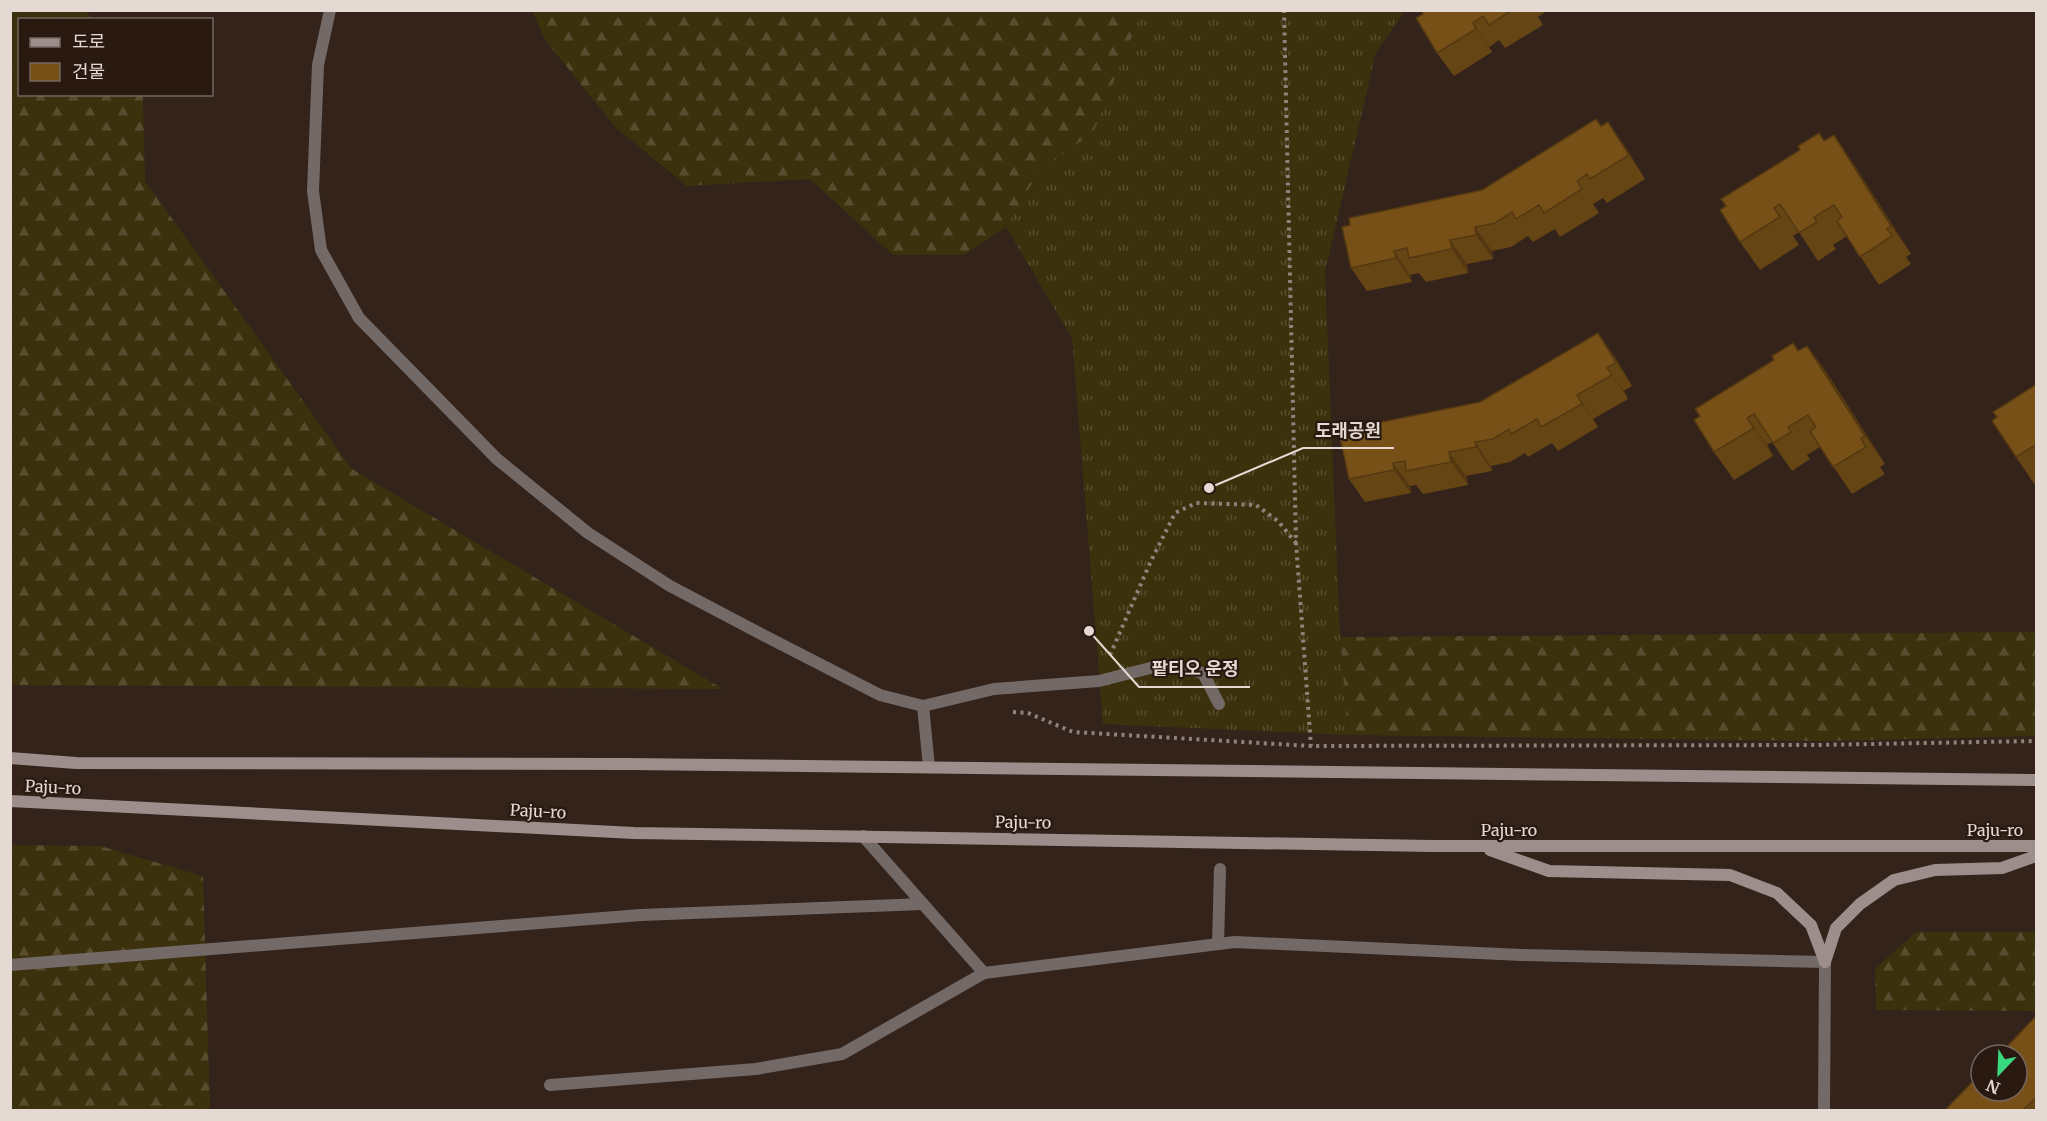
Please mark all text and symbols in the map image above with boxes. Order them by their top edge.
legend [18,18,213,96]
text: 도로 [72,30,105,53]
text: 건물 [72,60,105,83]
callout: 도래공원 [1303,412,1394,448]
text: 도래공원 [1315,419,1381,442]
callout: 팥티오 운정 [1139,651,1250,687]
text: 팥티오 운정 [1151,657,1239,680]
street label: Paju-ro [24,776,82,798]
street label: Paju-ro [509,800,567,822]
street label: Paju-ro [995,812,1051,832]
street label: Paju-ro [1481,820,1537,840]
street label: Paju-ro [1967,820,2023,840]
north arrow [1969,1043,2029,1103]
text: N [1983,1075,2003,1098]

